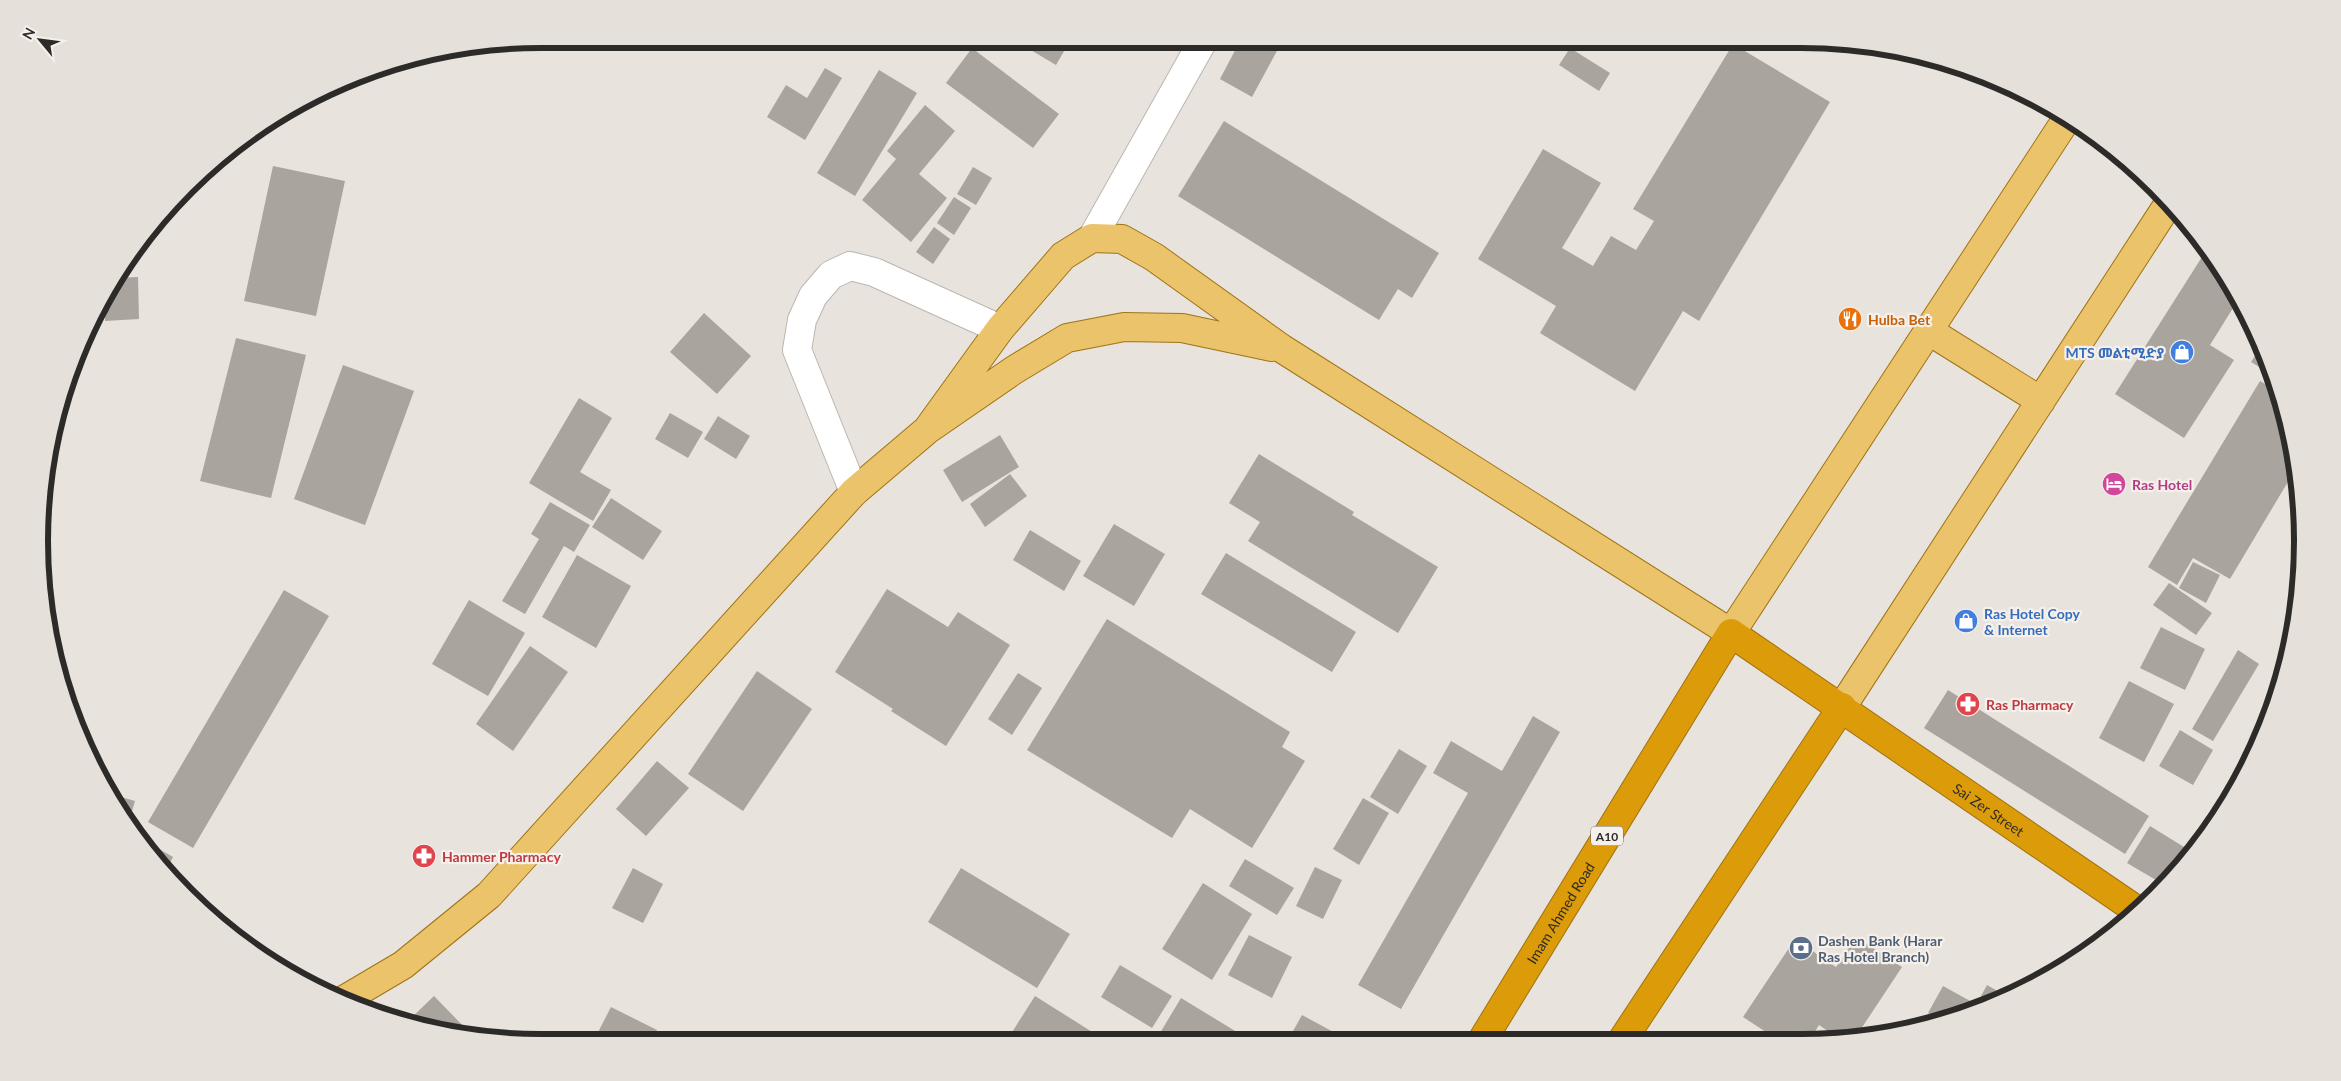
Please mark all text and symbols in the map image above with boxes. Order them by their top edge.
north arrow [15,15,65,65]
text: N [18,25,38,42]
restaurant icon: Hulba Bet [1837,306,1863,332]
place label: Hulba Bet [1868,311,1931,328]
shop icon: MTS መልቲሚድያ [2169,339,2195,365]
place label: MTS መልቲሚድያ [2065,344,2164,361]
hotel icon: Ras Hotel [2101,471,2127,497]
place label: Ras Hotel [2132,476,2192,493]
place label: Ras Hotel Copy & Internet [1984,605,2080,638]
shop icon: Ras Hotel Copy & Internet [1953,608,1979,634]
pharmacy icon: Ras Pharmacy [1955,691,1981,717]
place label: Ras Pharmacy [1986,696,2074,713]
street label: Sai Zer Street [1950,779,2028,839]
road number: A10 [1591,826,1623,846]
pharmacy icon: Hammer Pharmacy [411,843,437,869]
place label: Hammer Pharmacy [442,848,561,865]
street label: Imam Ahmed Road [1523,859,1598,966]
place label: Dashen Bank (Harar Ras Hotel Branch) [1818,932,1943,965]
bank icon: Dashen Bank (Harar Ras Hotel Branch) [1788,935,1814,961]

